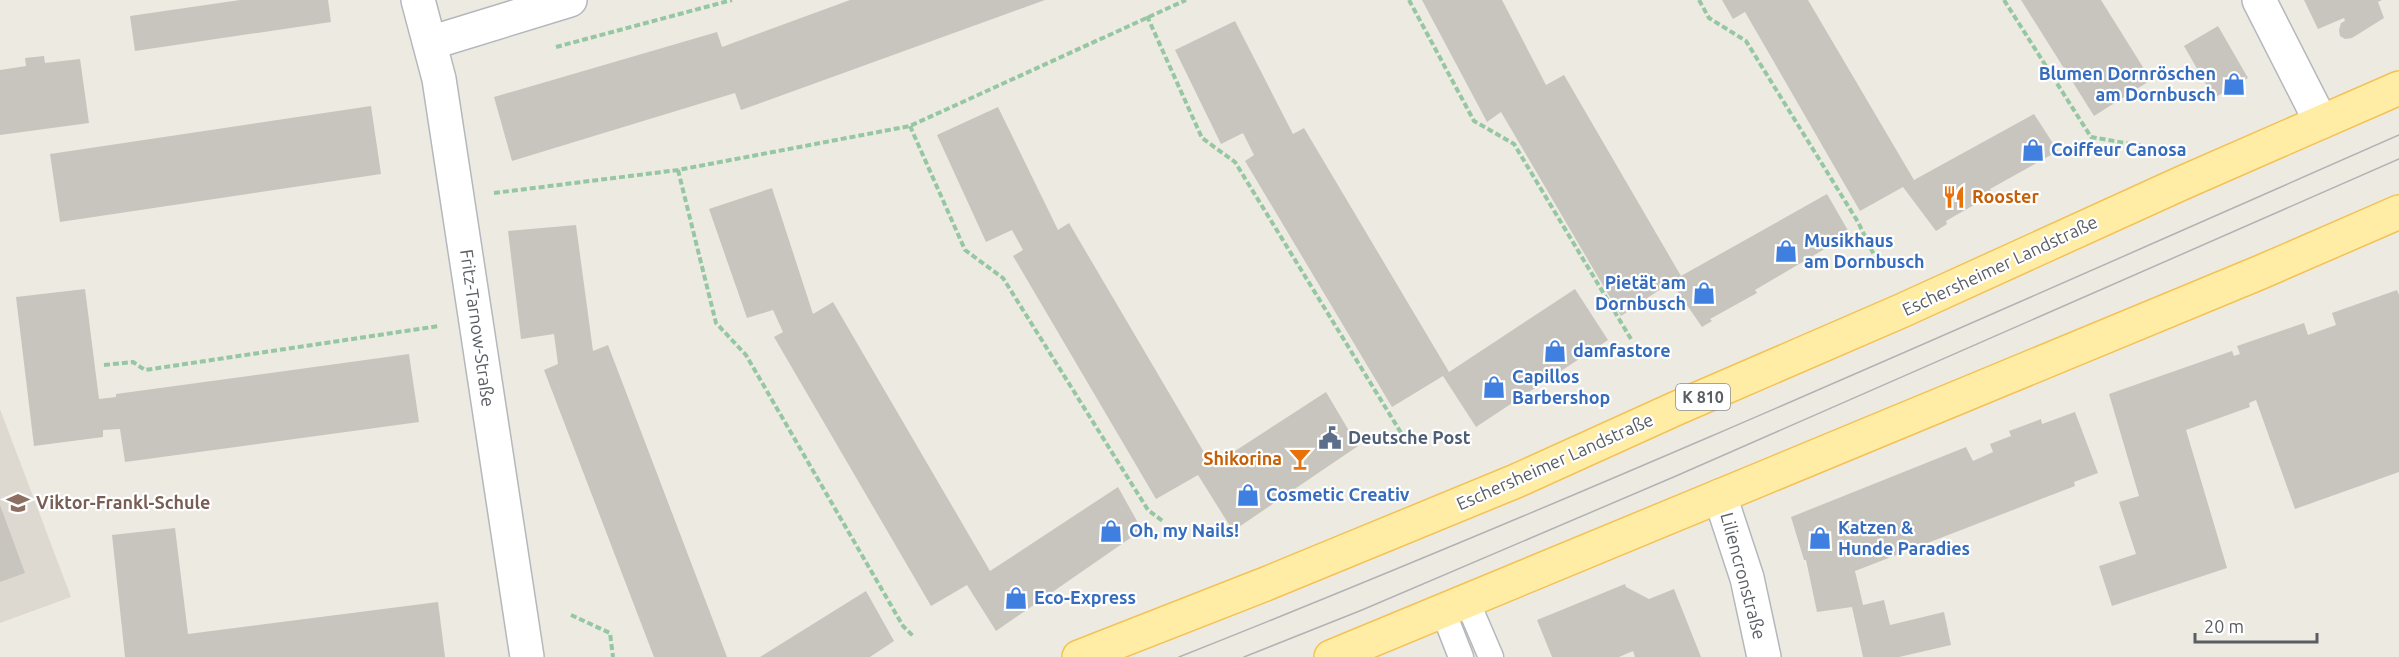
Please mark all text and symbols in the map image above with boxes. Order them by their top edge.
place label: Blumen Dornröschen am Dornbusch [2039,63,2216,104]
shop icon: Blumen Dornröschen am Dornbusch [2221,71,2247,97]
shop icon: Coiffeur Canosa [2020,137,2046,163]
place label: Coiffeur Canosa [2051,139,2187,159]
restaurant icon: Rooster [1941,184,1967,210]
place label: Rooster [1972,186,2039,206]
street label: Eschersheimer Landstraße [1899,211,2100,319]
place label: Musikhaus am Dornbusch [1804,230,1925,271]
shop icon: Musikhaus am Dornbusch [1773,238,1799,264]
street label: Fritz-Tarnow-Straße [457,248,499,408]
place label: Pietät am Dornbusch [1595,272,1686,313]
shop icon: Pietät am Dornbusch [1691,280,1717,306]
shop icon: damfastore [1542,338,1568,364]
place label: damfastore [1573,340,1671,360]
place label: Capillos Barbershop [1512,366,1610,407]
shop icon: Capillos Barbershop [1481,374,1507,400]
road number: K 810 [1676,384,1730,410]
street label: Eschersheimer Landstraße [1453,409,1656,514]
public building icon: Deutsche Post [1317,425,1343,451]
place label: Deutsche Post [1348,427,1471,447]
bar icon: Shikorina [1287,446,1313,472]
place label: Shikorina [1203,448,1282,468]
shop icon: Cosmetic Creativ [1235,482,1261,508]
place label: Cosmetic Creativ [1266,484,1410,504]
school or university icon: Viktor-Frankl-Schule [5,490,31,516]
place label: Viktor-Frankl-Schule [36,492,210,512]
street label: Liliencronstraße [1717,510,1771,641]
place label: Katzen & Hunde Paradies [1838,517,1970,558]
shop icon: Oh, my Nails! [1098,518,1124,544]
place label: Oh, my Nails! [1129,520,1239,540]
shop icon: Katzen & Hunde Paradies [1807,525,1833,551]
shop icon: Eco-Express [1003,585,1029,611]
place label: Eco-Express [1034,587,1136,607]
scale bar [2195,606,2316,644]
text: 20 m [2204,616,2244,636]

